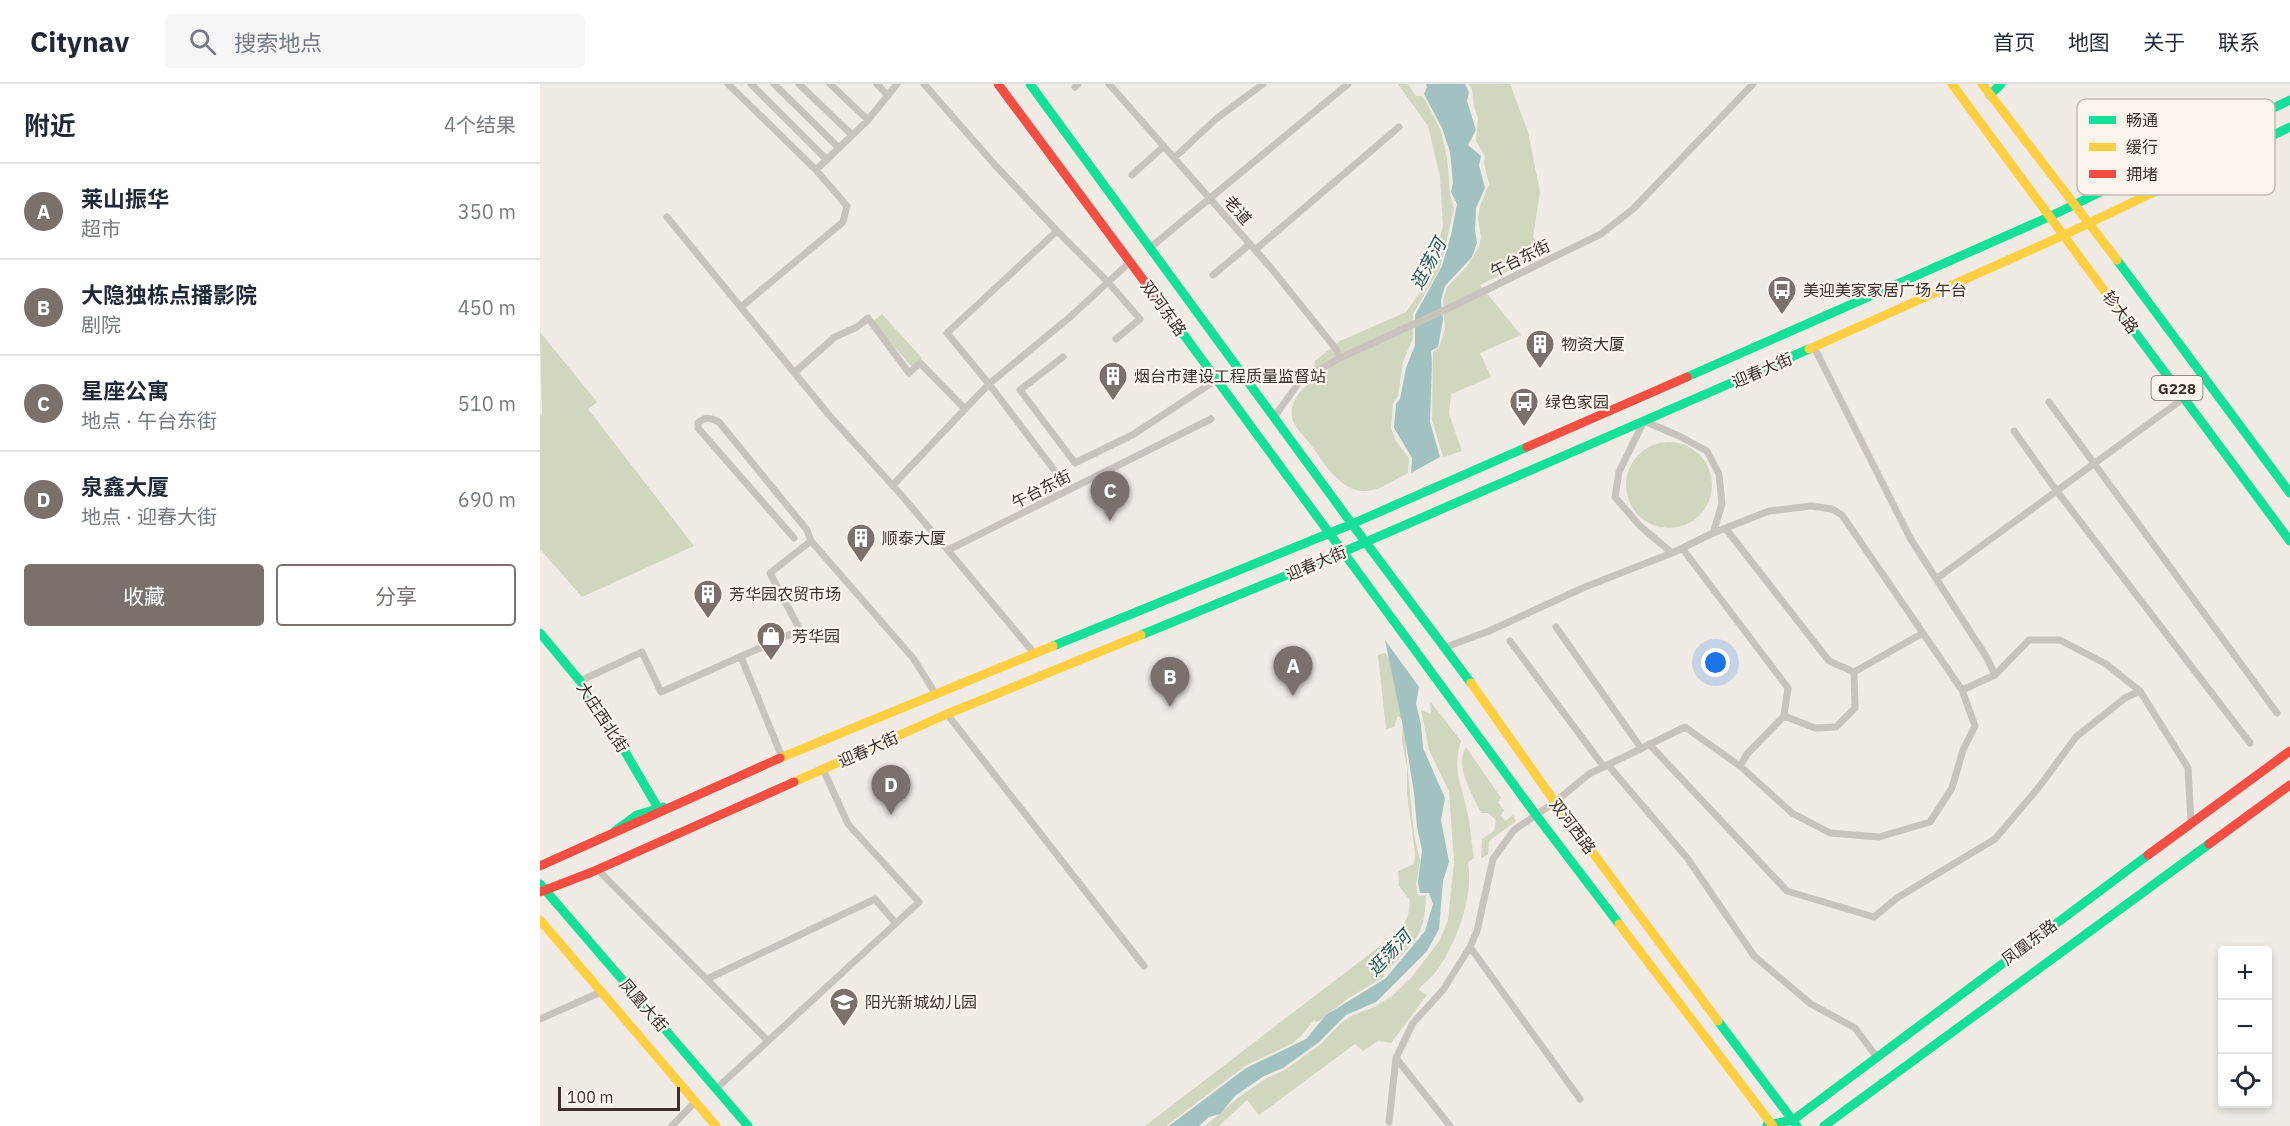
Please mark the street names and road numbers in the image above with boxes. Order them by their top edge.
street label: 老道 [1220,191,1256,229]
street label: 午台东街 [1487,235,1553,281]
street label: 双河东路 [1137,276,1191,340]
street label: 轸大路 [2099,287,2143,337]
street label: 迎春大街 [1729,348,1795,392]
road number: G228 [2152,376,2202,400]
street label: 午台东街 [1008,466,1074,512]
street label: 迎春大街 [1283,541,1349,585]
street label: 大庄西北街 [573,678,633,756]
street label: 迎春大街 [835,727,901,771]
street label: 双河西路 [1546,794,1600,858]
street label: 凤凰东路 [1997,915,2061,969]
street label: 凤凰大街 [615,974,673,1036]

